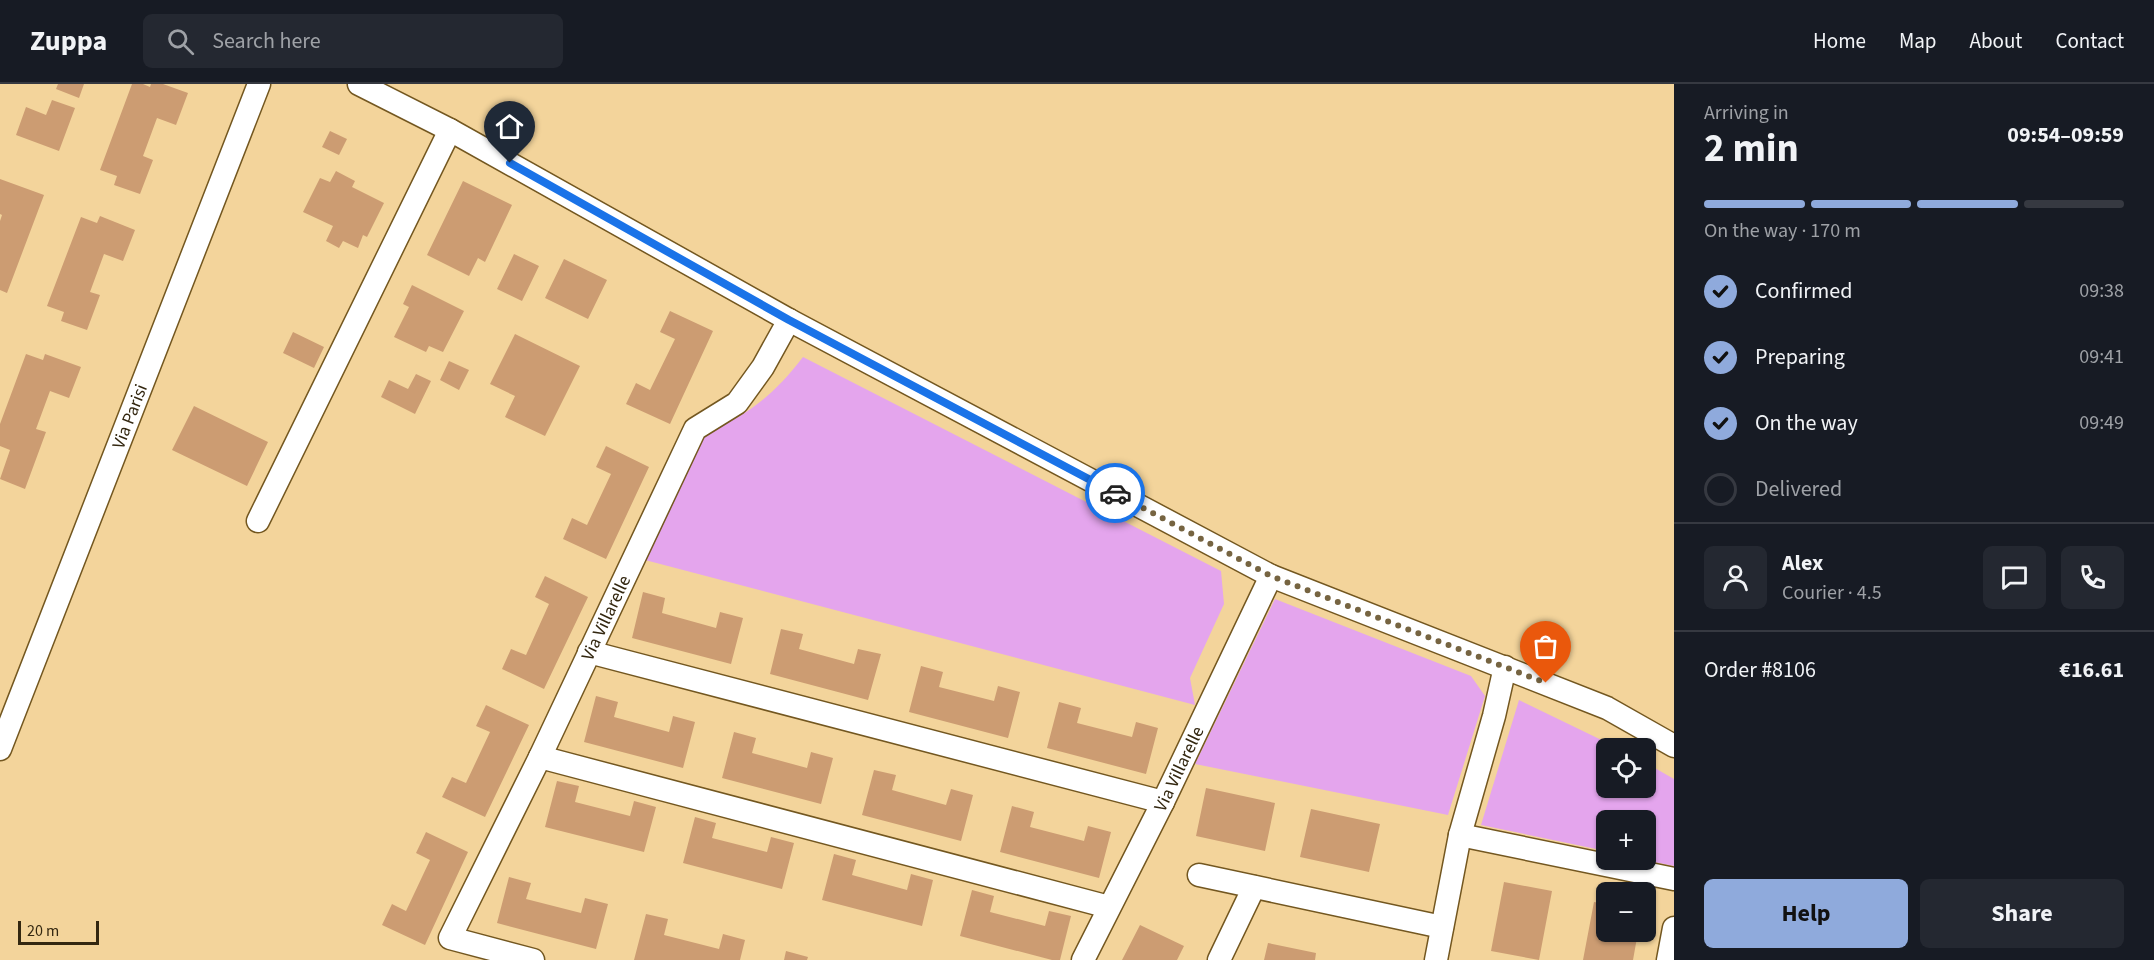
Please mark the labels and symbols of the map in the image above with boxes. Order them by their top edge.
pin [484,101,535,163]
street label: Via Parisi [106,380,154,453]
courier [1085,463,1145,523]
street label: Via Villarelle [575,571,637,665]
pin [1520,621,1571,683]
street label: Via Villarelle [1148,722,1210,816]
scale bar [18,918,99,946]

